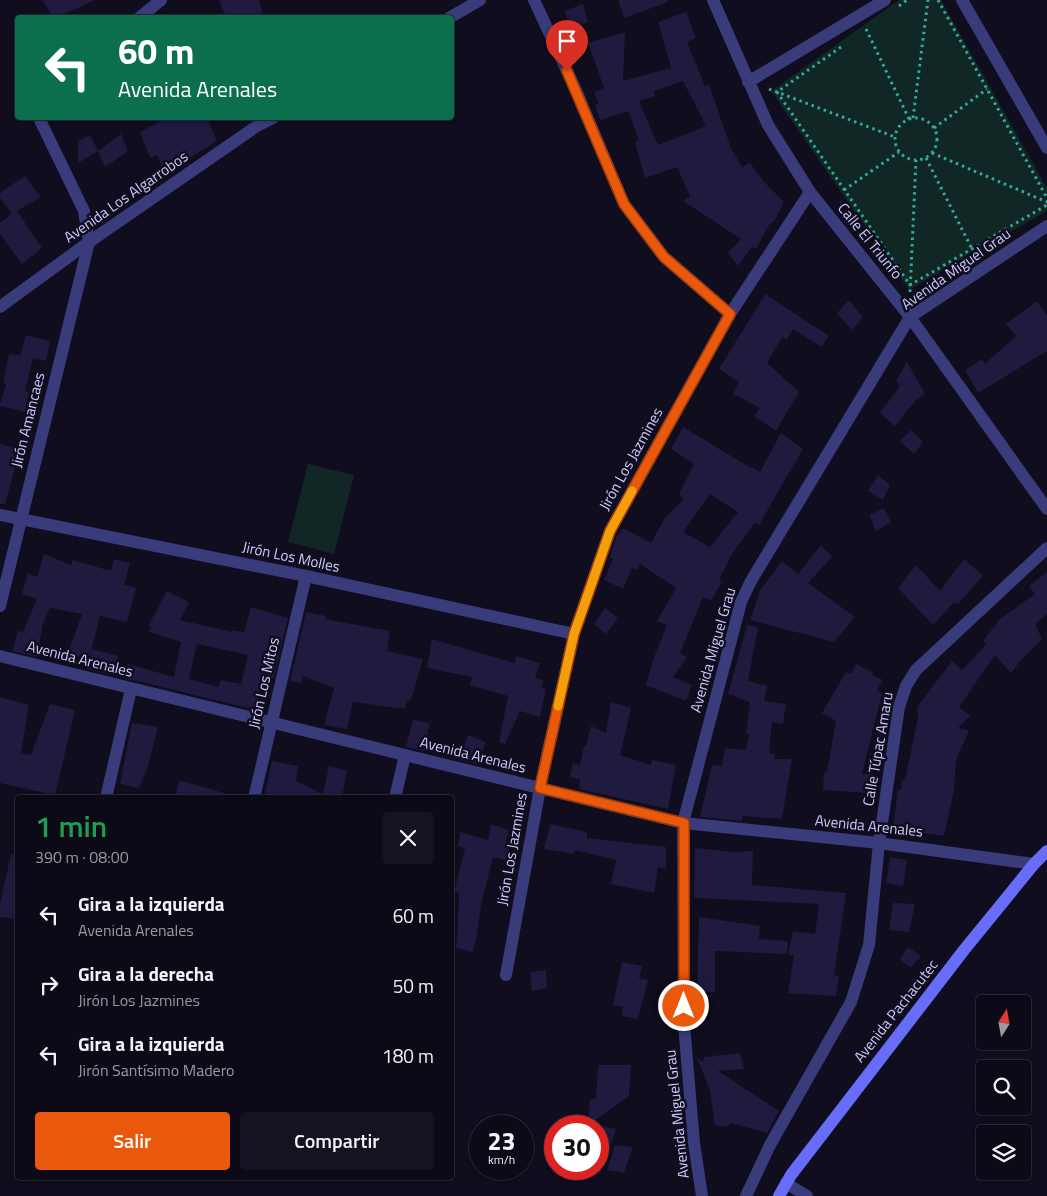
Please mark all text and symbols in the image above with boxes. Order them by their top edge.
pin [546,20,588,71]
text: 60 m [118,24,194,78]
icon: arrive [553,27,581,55]
icon: left [35,35,100,100]
text: Avenida Arenales [118,72,277,106]
street label: Avenida Los Algarrobos [59,145,193,248]
street label: Calle El Triunfo [832,198,908,284]
street label: Avenida Miguel Grau [896,222,1015,315]
street label: Jirón Amancaes [5,370,50,470]
street label: Jirón Los Jazmines [593,403,668,514]
street label: Jirón Los Molles [240,535,342,578]
street label: Avenida Miguel Grau [684,585,741,715]
street label: Avenida Arenales [25,634,136,683]
street label: Jirón Los Mitos [242,635,285,731]
street label: Calle Túpac Amaru [856,690,899,808]
street label: Avenida Arenales [418,730,529,779]
street label: Jirón Los Jazmines [490,791,533,907]
text: 1 min [35,803,107,849]
street label: Avenida Arenales [814,808,924,843]
button: close [382,812,434,864]
text: 390 m · 08:00 [35,845,129,869]
text: Gira a la izquierda [78,889,225,918]
icon: left [35,901,63,929]
text: 60 m [393,901,434,930]
text: Avenida Arenales [78,918,194,942]
street label: Avenida Pachacutec [848,954,943,1067]
text: Gira a la derecha [78,959,214,988]
icon: right [35,971,63,999]
text: 50 m [393,971,434,1000]
position arrow [657,979,709,1031]
text: Jirón Los Jazmines [78,988,200,1012]
north arrow [976,995,1031,1050]
map controls [976,995,1031,1180]
text: Gira a la izquierda [78,1029,225,1058]
icon: left [35,1041,63,1069]
text: 180 m [382,1041,434,1070]
street label: Avenida Miguel Grau [658,1049,695,1180]
text: Jirón Santísimo Madero [78,1058,235,1082]
button: search [976,1060,1031,1115]
button: Salir [35,1112,230,1170]
button: Compartir [240,1112,434,1170]
speed limit sign: 30 [544,1115,609,1180]
text: 23 [487,1122,516,1160]
button: layers [976,1125,1031,1180]
text: km/h [488,1150,515,1169]

